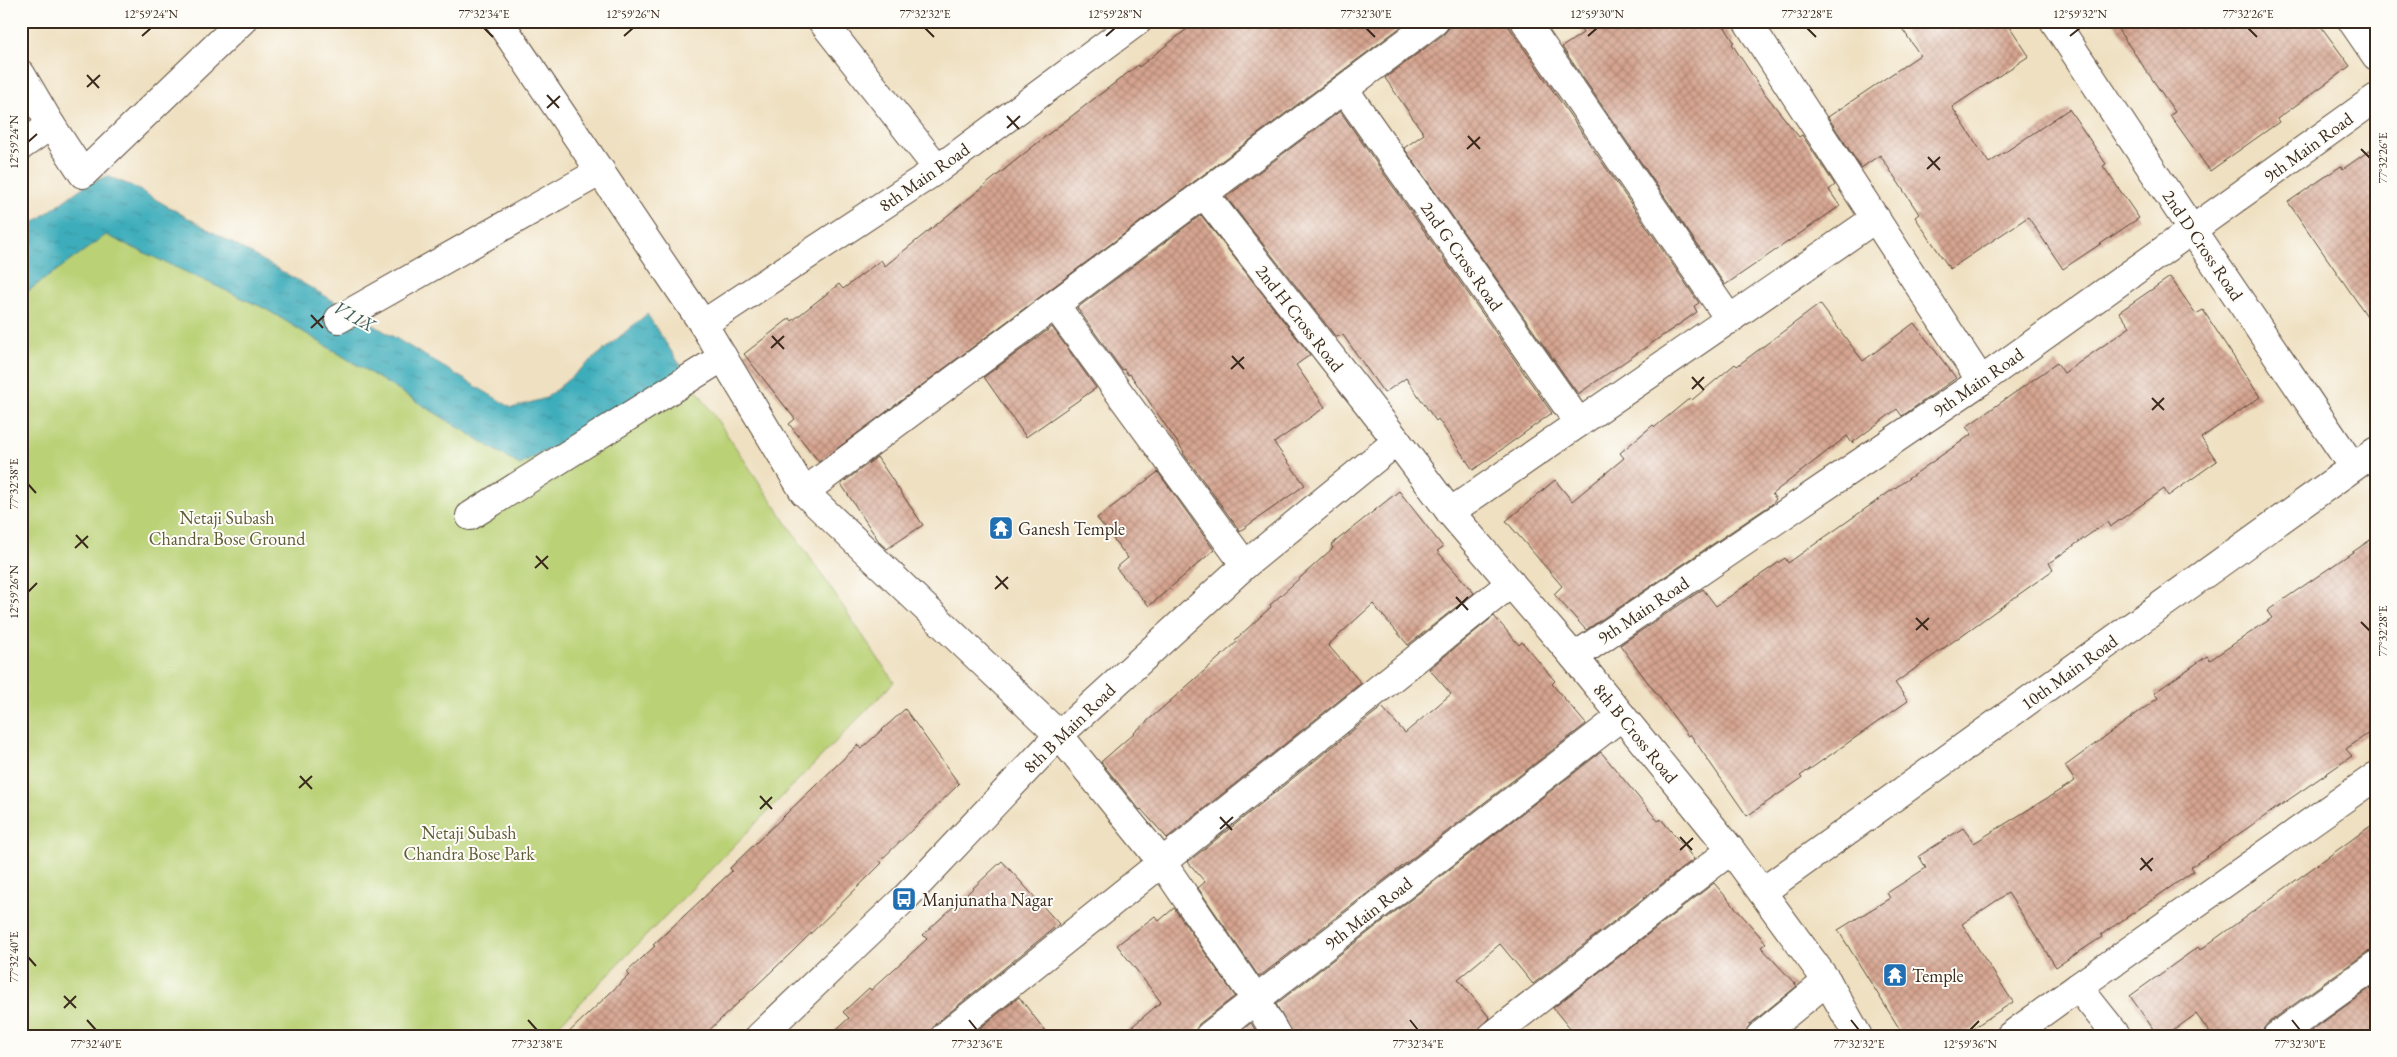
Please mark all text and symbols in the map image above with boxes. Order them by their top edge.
text: 12°59'24"N [124,6,178,22]
text: 77°32'34"E [458,6,510,22]
text: 12°59'26"N [606,6,660,22]
text: 77°32'32"E [899,6,951,22]
text: 12°59'28"N [1088,6,1142,22]
text: 77°32'30"E [1340,6,1392,22]
text: 12°59'30"N [1570,6,1624,22]
text: 77°32'28"E [1781,6,1833,22]
text: 12°59'32"N [2053,6,2107,22]
text: 77°32'26"E [2222,6,2274,22]
street label: 9th Main Road [2259,106,2358,187]
text: 12°59'24"N [6,115,22,169]
text: 77°32'26"E [2375,132,2391,184]
street label: 8th Main Road [874,137,974,217]
street label: 2nd D Cross Road [2157,185,2249,305]
street label: 2nd G Cross Road [1416,197,1509,316]
street label: 2nd H Cross Road [1251,260,1350,377]
water label: V11X [329,295,381,338]
street label: 9th Main Road [1928,342,2028,422]
text: 77°32'38"E [6,458,22,510]
park label: Netaji Subash Chandra Bose Ground [149,506,306,550]
temple icon: Ganesh Temple [988,515,1014,541]
place label: Ganesh Temple [1018,517,1125,540]
text: 12°59'26"N [6,565,22,619]
street label: 9th Main Road [1593,571,1694,649]
text: 77°32'28"E [2375,605,2391,657]
street label: 10th Main Road [2016,629,2123,715]
street label: 8th B Main Road [1018,678,1121,778]
street label: 8th B Cross Road [1589,678,1684,788]
park label: Netaji Subash Chandra Bose Park [403,821,535,865]
street label: 9th Main Road [1319,871,1417,955]
bus stop icon: Manjunatha Nagar [891,886,917,912]
place label: Manjunatha Nagar [922,888,1053,911]
text: 77°32'40"E [6,931,22,983]
temple icon: Temple [1882,962,1908,988]
place label: Temple [1912,964,1964,987]
text: 77°32'40"E [70,1036,122,1052]
text: 77°32'38"E [511,1036,563,1052]
text: 77°32'36"E [951,1036,1003,1052]
text: 77°32'34"E [1392,1036,1444,1052]
text: 77°32'32"E [1833,1036,1885,1052]
text: 12°59'36"N [1943,1036,1997,1052]
text: 77°32'30"E [2274,1036,2326,1052]

